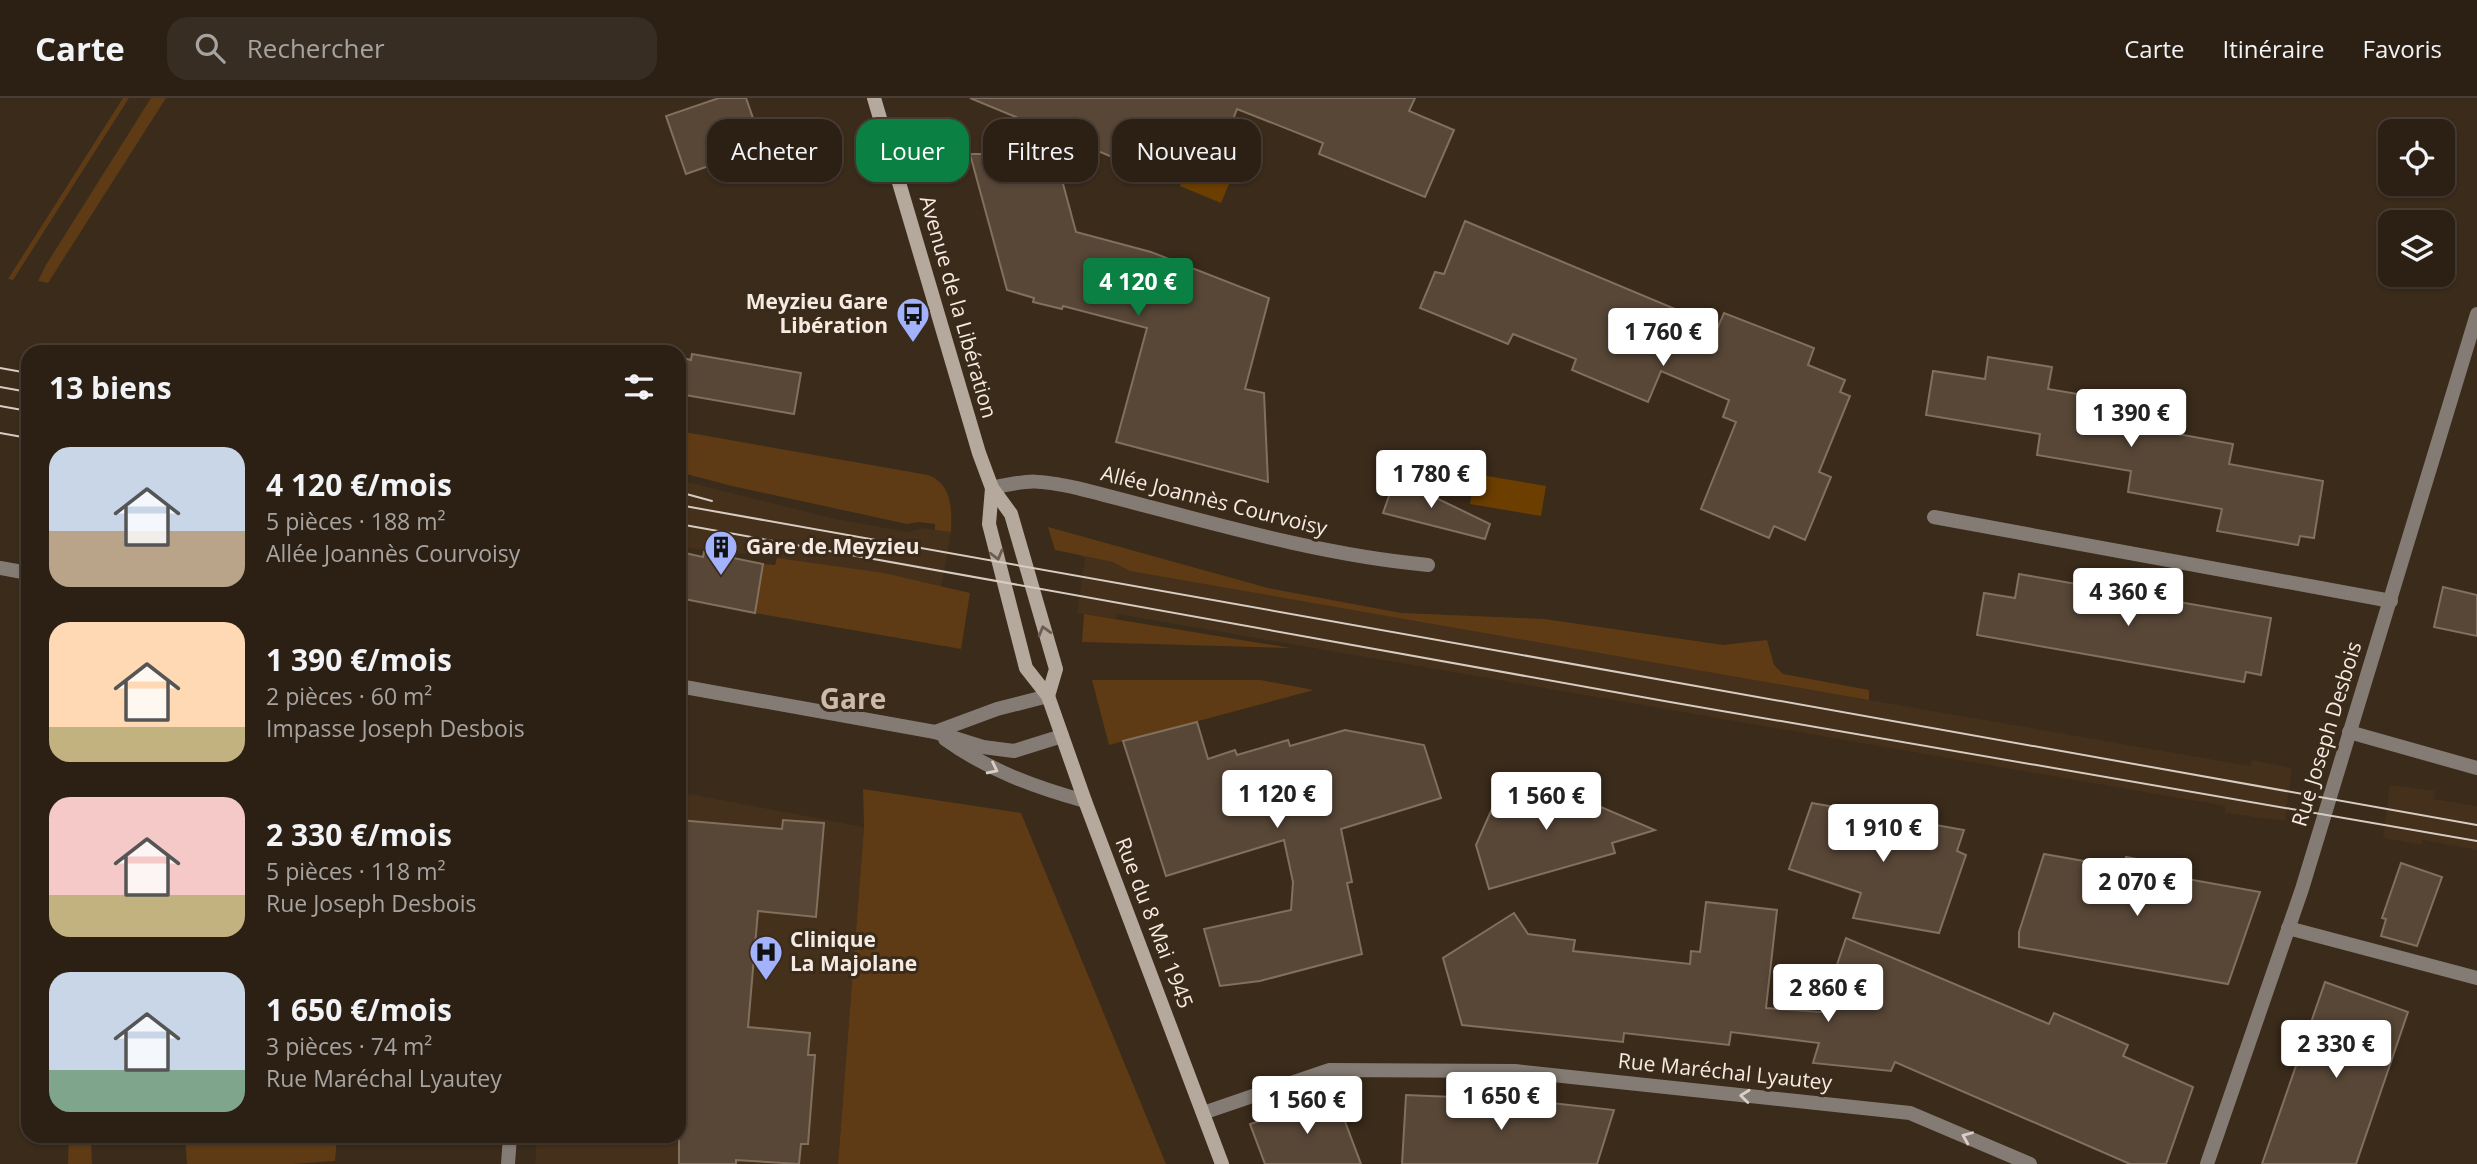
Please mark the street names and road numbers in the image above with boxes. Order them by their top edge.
street label: Avenue de la Libération [914,192,1004,421]
street label: Allée Joannès Courvoisy [1098,458,1331,542]
street label: Rue Joseph Desbois [2285,638,2368,830]
street label: Rue du 8 Mai 1945 [1109,833,1200,1012]
street label: Rue Maréchal Lyautey [1617,1046,1834,1096]

